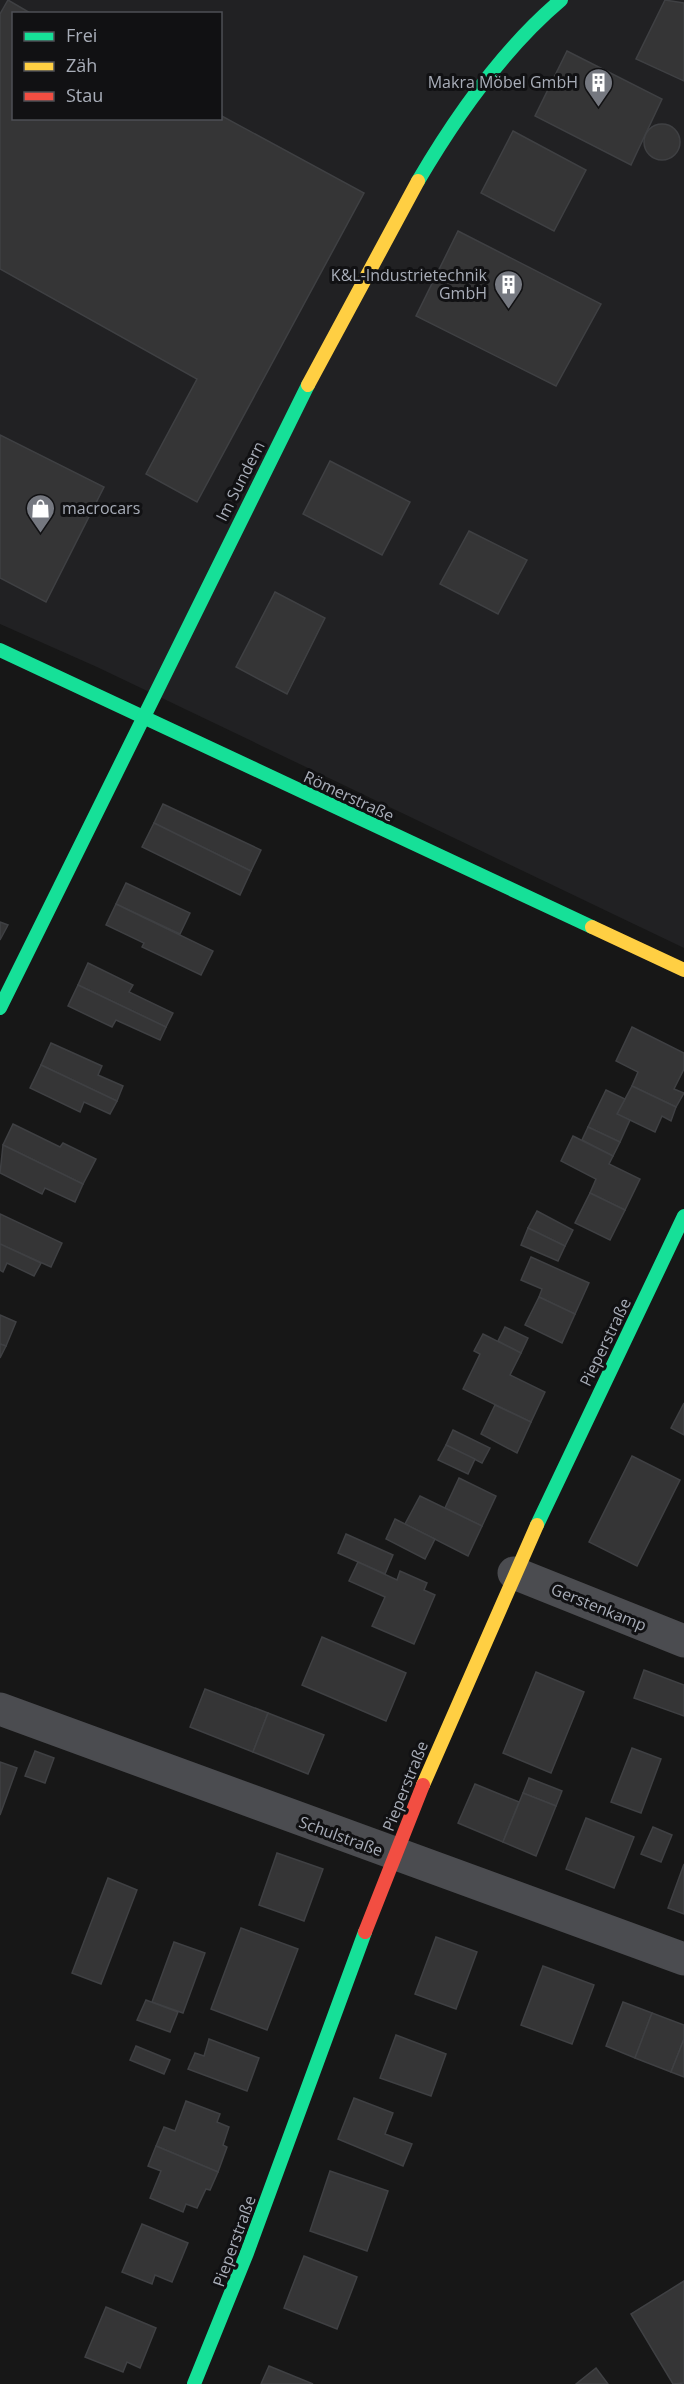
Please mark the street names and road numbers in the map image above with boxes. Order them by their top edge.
street label: Im Sundern [210,437,270,525]
street label: Römerstraße [300,765,398,827]
street label: Pieperstraße [574,1294,636,1390]
street label: Gerstenkamp [548,1578,650,1636]
street label: Pieperstraße [377,1738,433,1834]
street label: Schulstraße [296,1811,386,1861]
street label: Pieperstraße [207,2192,261,2290]

